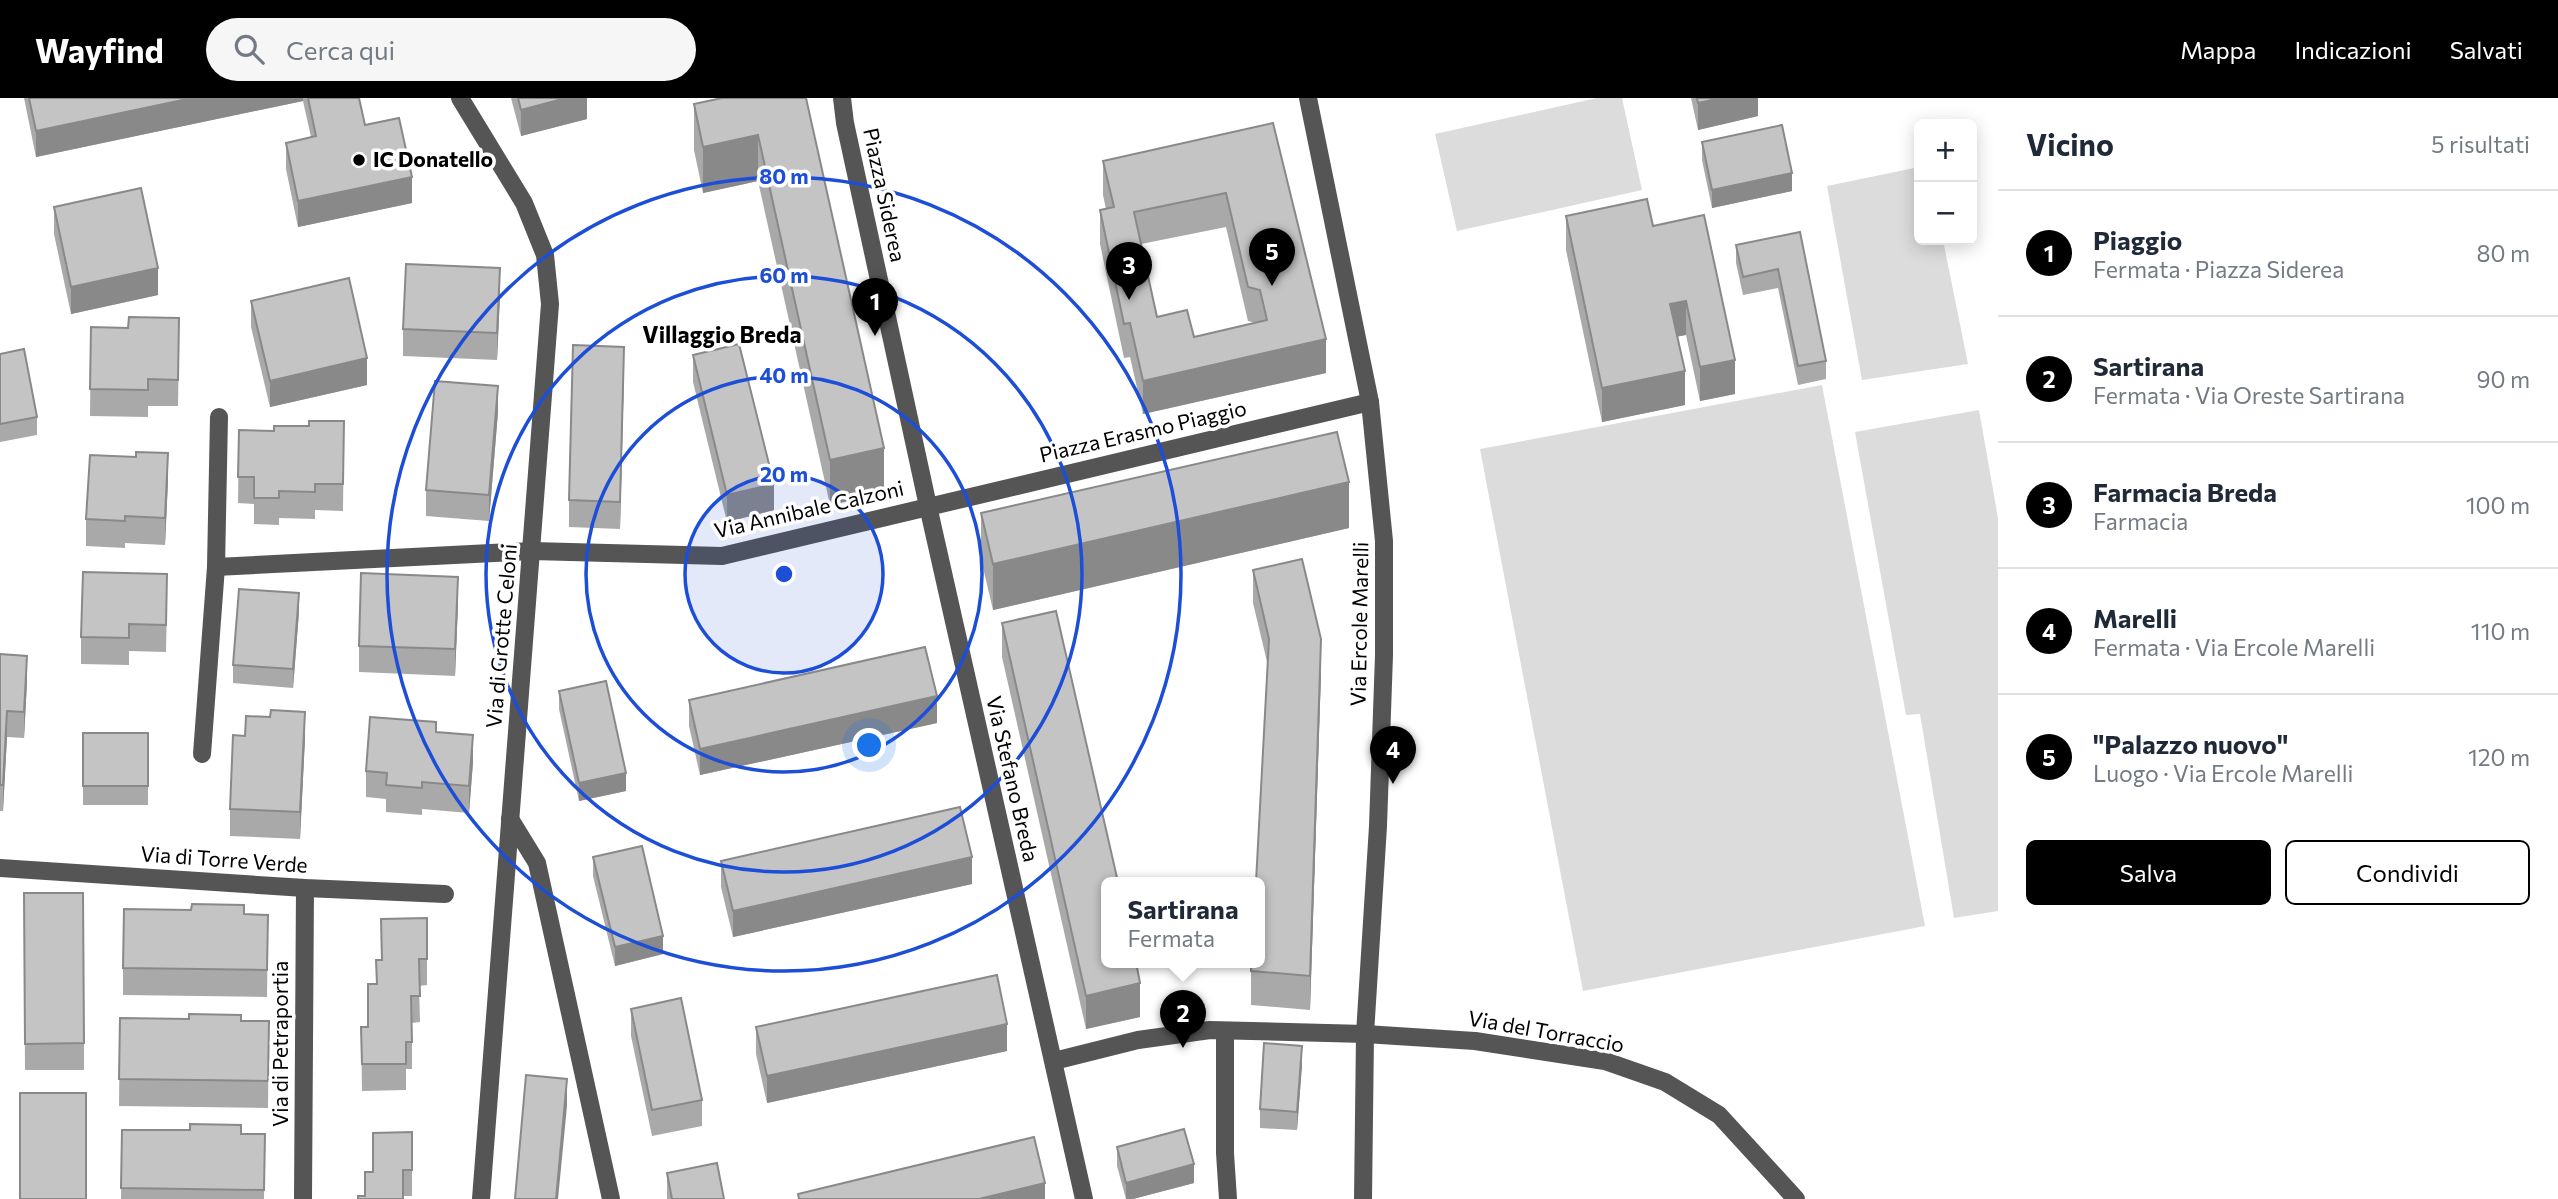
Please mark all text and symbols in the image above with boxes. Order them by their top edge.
search box [206,18,696,81]
text: Wayfind [35,29,164,70]
icon: search [230,30,268,68]
text: Cerca qui [286,34,395,65]
text: Mappa [2180,35,2256,64]
text: Indicazioni [2294,35,2412,64]
text: Salvati [2450,35,2523,64]
map controls [1914,119,1977,245]
button: + [1914,119,1977,182]
street label: Piazza Siderea [859,125,912,264]
text: Vicino [2026,125,2114,162]
text: 5 risultati [2431,130,2530,158]
place label: IC Donatello [373,146,493,171]
marker: IC Donatello [351,152,367,168]
text: 80 m [759,163,809,188]
button: − [1914,182,1977,245]
text: Piaggio [2093,224,2182,255]
pin: 5 [1249,228,1295,286]
text: 1 [2044,239,2054,267]
text: 80 m [2477,239,2530,267]
pin: 3 [1106,242,1152,300]
text: Fermata · Piazza Siderea [2093,255,2344,283]
text: 60 m [759,262,809,287]
pin: 1 [852,278,898,336]
district label: Villaggio Breda [642,320,802,348]
text: Sartirana [2093,350,2204,381]
text: 40 m [759,362,809,387]
text: 2 [2042,365,2056,393]
text: 90 m [2477,365,2530,393]
text: Fermata · Via Oreste Sartirana [2093,381,2405,409]
street label: Piazza Erasmo Piaggio [1037,395,1249,467]
text: 20 m [760,461,808,486]
street label: Via Annibale Calzoni [711,475,906,543]
text: Farmacia Breda [2093,476,2277,507]
text: 3 [2042,491,2056,519]
text: 100 m [2466,491,2530,519]
text: Farmacia [2093,507,2188,535]
street label: Via Ercole Marelli [1345,541,1372,707]
street label: Via di Grotte Celoni [480,543,521,729]
centre of rings [772,562,796,586]
text: Marelli [2093,602,2177,633]
text: 4 [2042,617,2056,645]
text: 110 m [2471,617,2530,645]
text: Fermata · Via Ercole Marelli [2093,633,2375,661]
street label: Via Stefano Breda [982,693,1045,864]
pin: 4 [1370,726,1416,784]
your location [852,728,886,762]
text: "Palazzo nuovo" [2093,728,2288,759]
text: 5 [2042,743,2056,771]
text: 120 m [2468,743,2530,771]
text: Luogo · Via Ercole Marelli [2093,759,2353,787]
street label: Via di Torre Verde [140,840,309,877]
button: Salva [2026,840,2271,905]
button: Condividi [2285,840,2530,905]
popup [1101,877,1265,968]
text: Sartirana [1127,893,1239,924]
text: Fermata [1127,924,1215,952]
street label: Via di Petraportia [267,961,292,1127]
pin: 2 [1160,990,1206,1048]
street label: Via del Torraccio [1466,1004,1626,1057]

